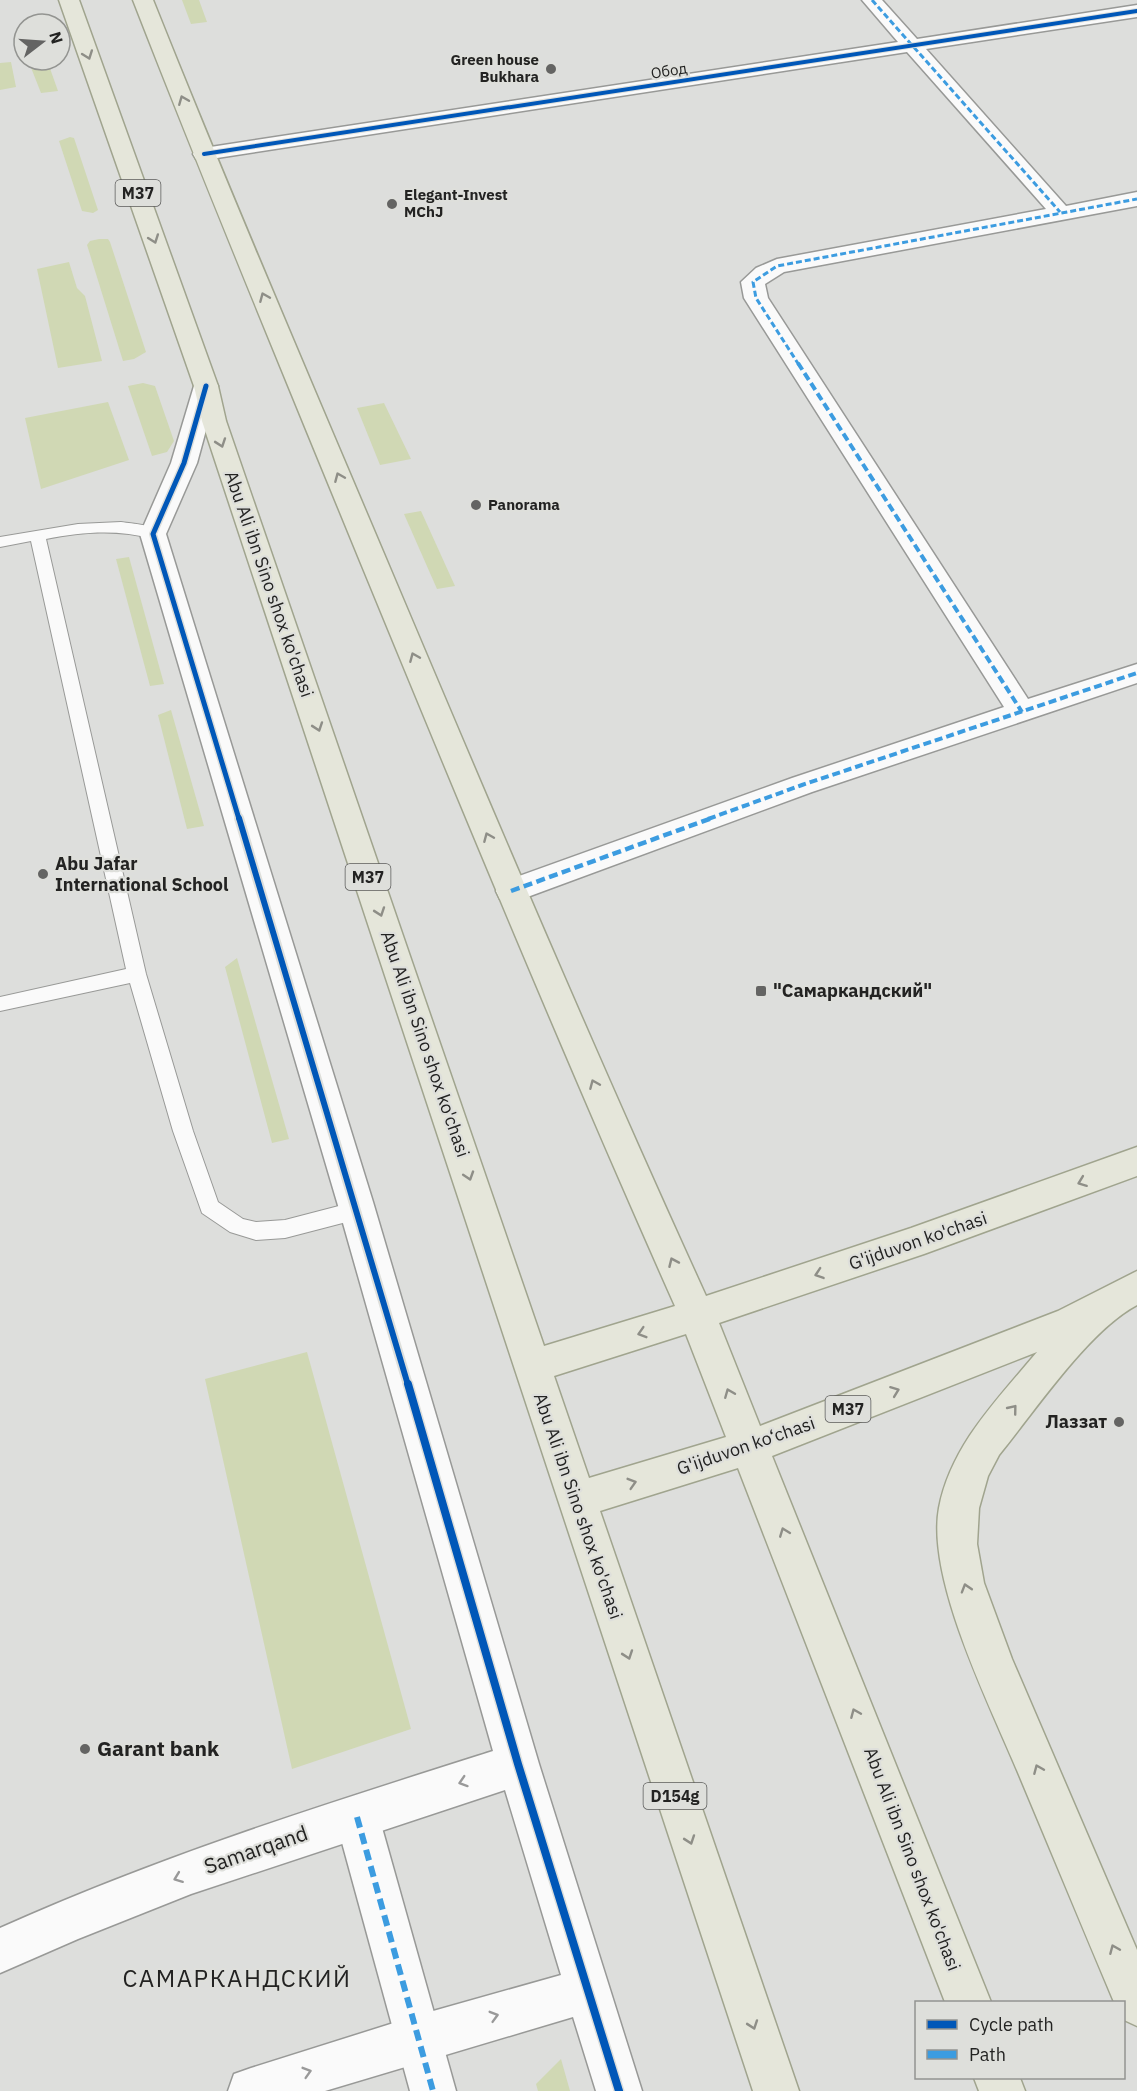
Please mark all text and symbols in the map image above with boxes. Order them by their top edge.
north arrow [12,12,72,72]
text: N [45,29,68,46]
one-way arrow [81,49,94,60]
place label: Green house Bukhara [451,50,539,86]
street label: Обод [649,58,688,83]
marker: Green house Bukhara [544,62,558,76]
one-way arrow [178,95,190,106]
road number: M37 [116,180,160,206]
place label: Elegant-Invest MChJ [404,185,508,221]
marker: Elegant-Invest MChJ [385,197,399,211]
one-way arrow [146,233,159,244]
one-way arrow [259,293,271,304]
one-way arrow [214,437,227,448]
street label: Abu Ali ibn Sino shox ko'chasi [220,468,319,700]
one-way arrow [334,473,346,484]
place label: Panorama [488,495,560,514]
marker: Panorama [469,498,483,512]
one-way arrow [409,653,421,664]
one-way arrow [310,721,323,732]
one-way arrow [483,833,495,844]
place label: Abu Jafar International School [55,852,229,896]
road number: M37 [346,864,391,890]
marker: Abu Jafar International School [36,867,50,881]
one-way arrow [373,906,385,917]
street label: Abu Ali ibn Sino shox ko'chasi [376,928,475,1160]
place label: "Самаркандский" [773,979,932,1002]
marker: "Самаркандский" [754,984,768,998]
one-way arrow [589,1079,601,1090]
one-way arrow [462,1170,475,1181]
one-way arrow [1077,1174,1088,1187]
street label: G'ijduvon ko'chasi [846,1206,990,1275]
one-way arrow [669,1257,681,1268]
one-way arrow [814,1267,825,1280]
one-way arrow [637,1325,648,1338]
one-way arrow [889,1386,900,1398]
one-way arrow [724,1388,736,1399]
street label: Abu Ali ibn Sino shox ko'chasi [529,1390,628,1622]
road number: M37 [826,1396,870,1422]
one-way arrow [1005,1405,1016,1416]
place label: Лаззат [1046,1410,1107,1433]
street label: G'ijduvon ko‘chasi [674,1411,818,1480]
marker: Лаззат [1112,1415,1126,1429]
one-way arrow [626,1478,637,1490]
one-way arrow [778,1527,791,1538]
one-way arrow [961,1583,973,1594]
one-way arrow [621,1649,633,1660]
one-way arrow [850,1709,862,1720]
place label: Garant bank [97,1734,220,1762]
marker: Garant bank [78,1742,92,1756]
street label: Abu Ali ibn Sino shox ko'chasi [859,1744,966,1974]
one-way arrow [1033,1765,1045,1776]
one-way arrow [458,1775,469,1787]
road number: D154g [644,1783,706,1809]
street label: Samarqand [200,1818,311,1880]
one-way arrow [683,1834,696,1845]
one-way arrow [174,1870,184,1883]
one-way arrow [1109,1944,1121,1955]
district label: САМАРКАНДСКИЙ [122,1962,352,1994]
legend [915,2001,1125,2079]
one-way arrow [488,2011,498,2023]
text: Cycle path [969,2013,1054,2036]
one-way arrow [746,2019,758,2029]
text: Path [969,2043,1006,2066]
one-way arrow [301,2067,312,2079]

